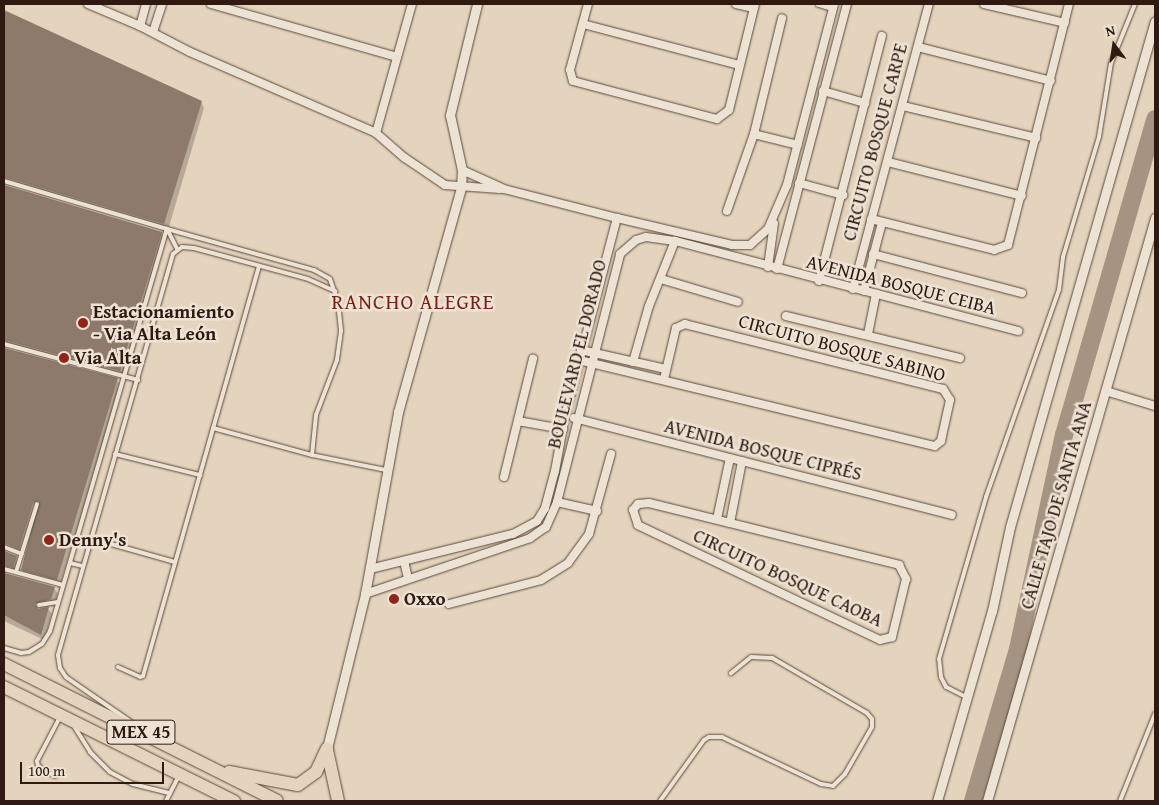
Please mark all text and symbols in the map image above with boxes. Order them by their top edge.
north arrow [1089,20,1139,70]
text: N [1103,20,1117,41]
street label: CIRCUITO BOSQUE CARPE [838,41,912,243]
street label: AVENIDA BOSQUE CEIBA [804,250,998,320]
street label: BOULEVARD EL DORADO [542,257,612,451]
district label: RANCHO ALEGRE [330,289,496,315]
place label: Estacionamiento - Via Alta León [93,301,234,345]
street label: CIRCUITO BOSQUE SABINO [736,309,948,387]
marker: Estacionamiento - Via Alta León [77,317,89,329]
place label: Via Alta [74,347,142,369]
marker: Via Alta [58,352,70,364]
street label: CALLE TAJO DE SANTA ANA [1015,398,1097,612]
street label: AVENIDA BOSQUE CIPRÉS [662,414,864,486]
street label: CIRCUITO BOSQUE CAOBA [690,524,886,632]
place label: Denny's [59,529,126,551]
marker: Denny's [43,534,55,546]
place label: Oxxo [404,588,446,610]
marker: Oxxo [388,593,400,605]
road number: MEX 45 [106,716,176,748]
scale bar [22,752,166,784]
text: 100 m [28,760,65,781]

